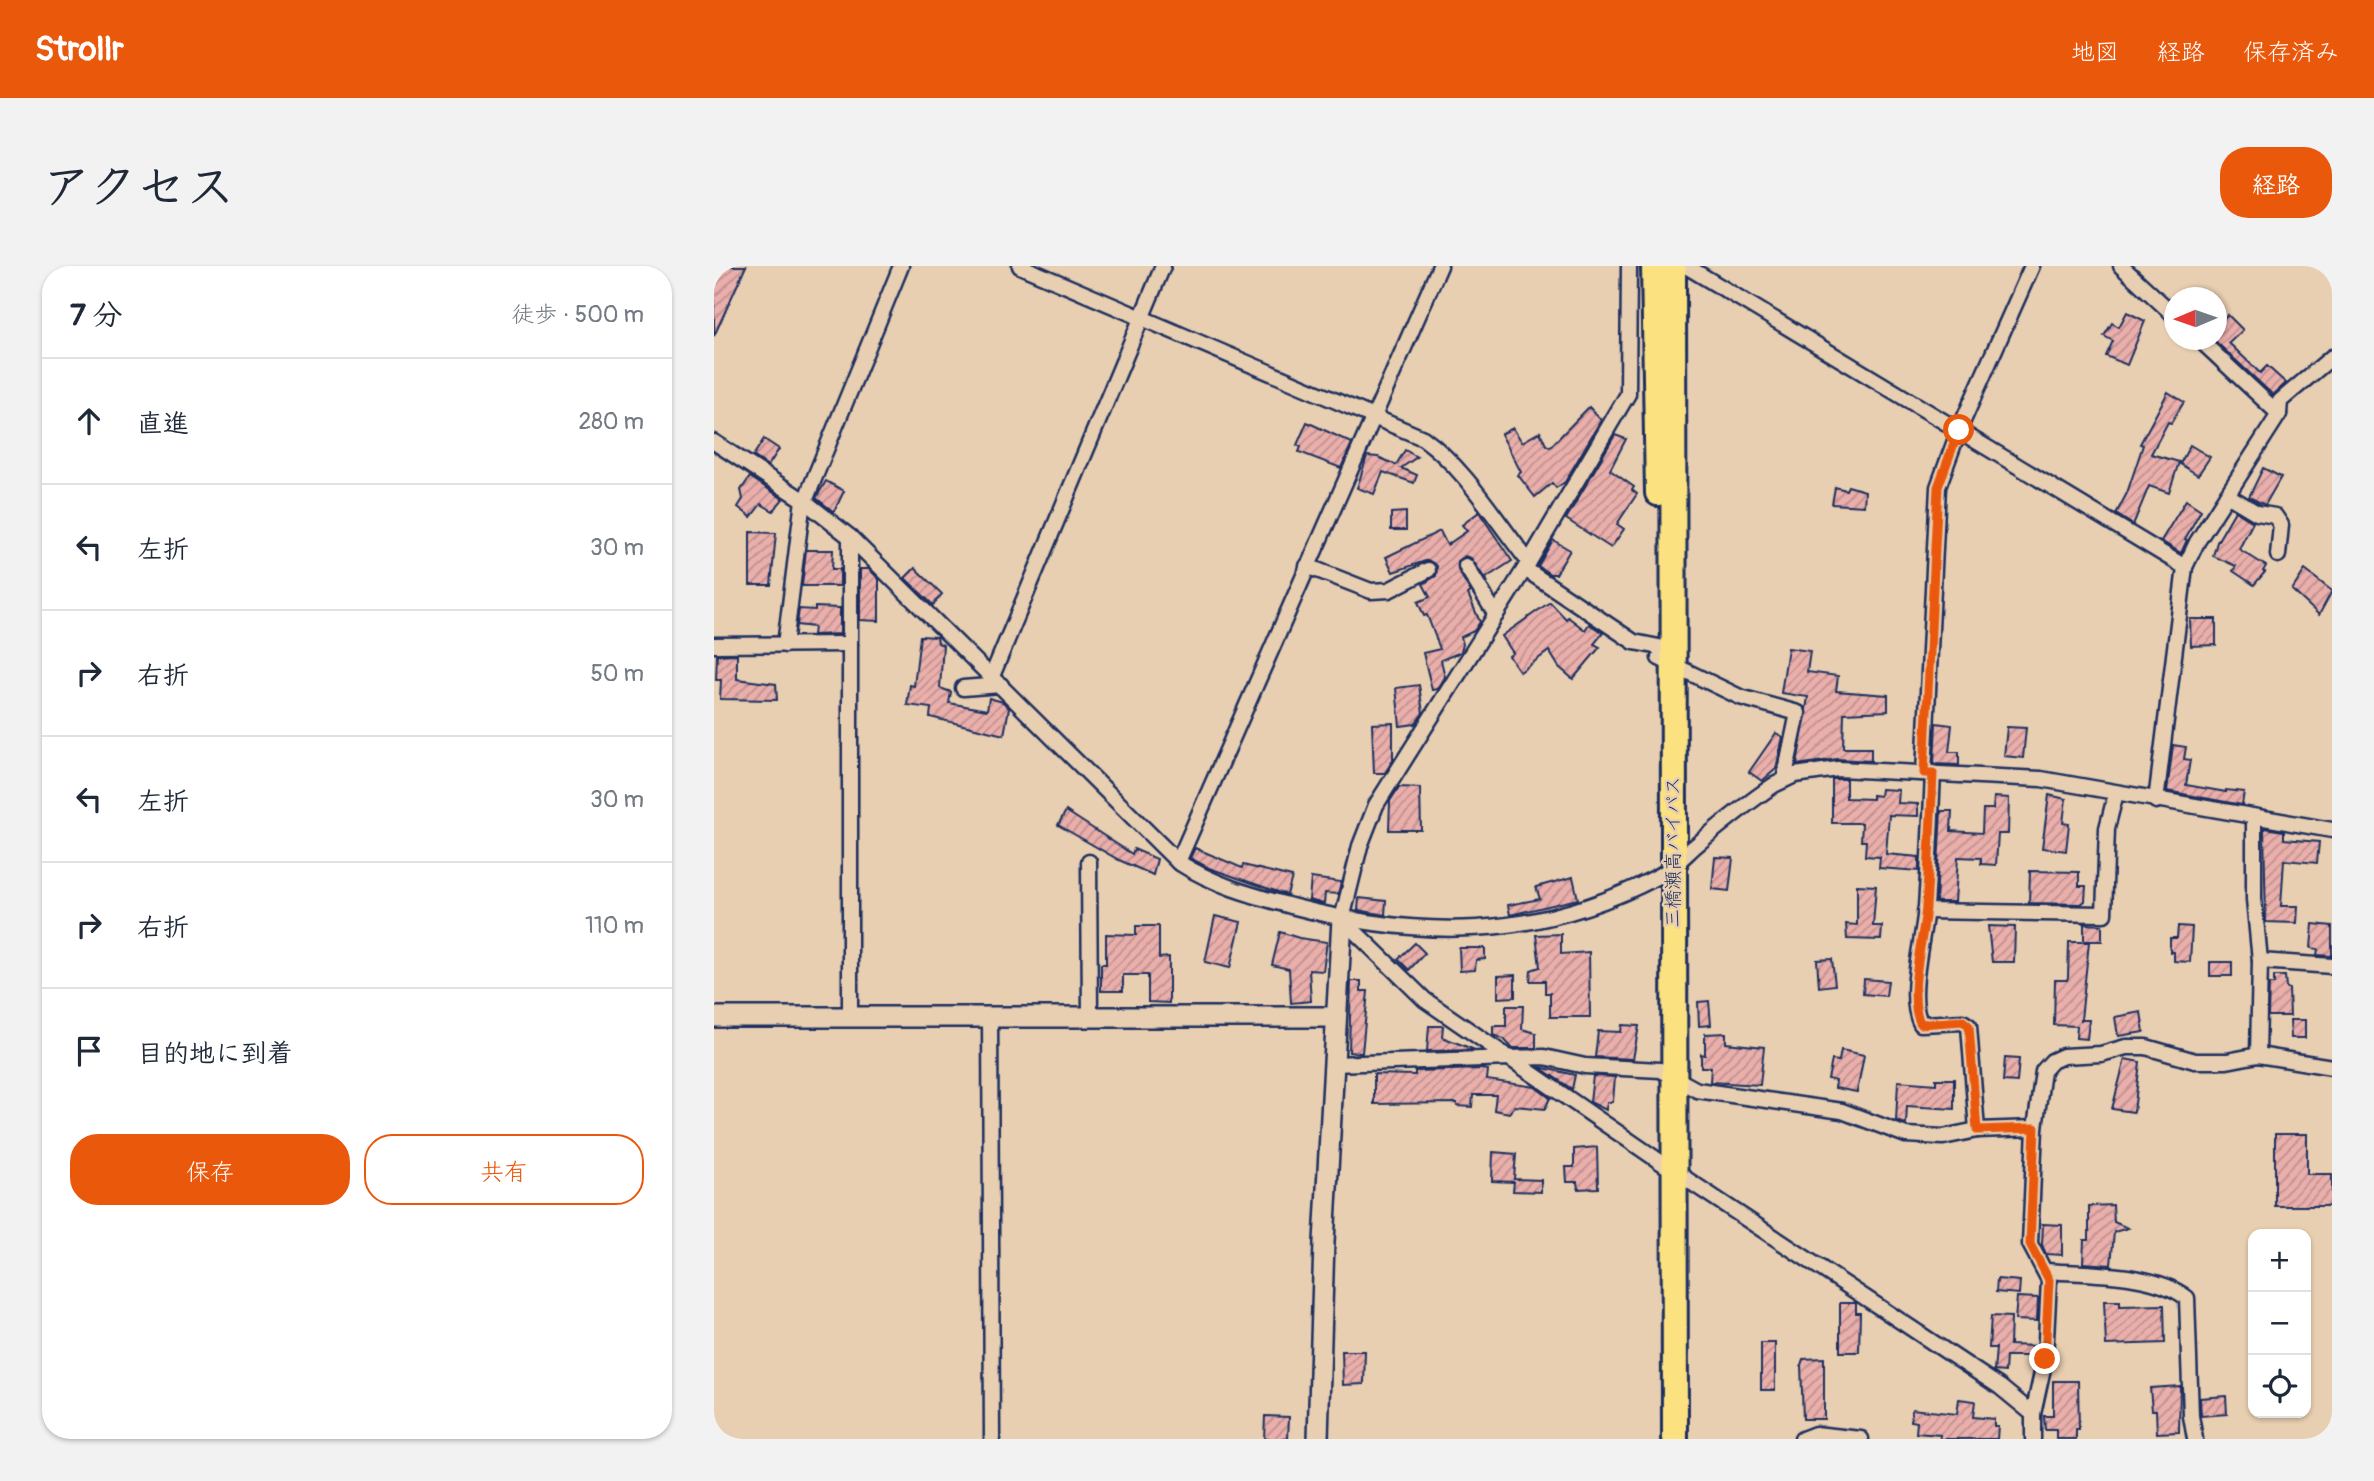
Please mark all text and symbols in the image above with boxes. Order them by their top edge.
text: Strollr [35,29,124,70]
text: 地図 [2071,38,2119,67]
text: 経路 [2157,38,2205,67]
text: 保存済み [2243,38,2339,67]
button: 経路 [2220,147,2332,218]
text: アクセス [42,157,235,218]
north arrow [2164,287,2227,350]
text: 7 分 [70,297,122,334]
text: 徒歩 · 500 m [511,300,644,329]
icon: ahead [70,402,108,440]
text: 280 m [578,407,644,436]
text: 直進 [137,408,189,440]
route start [1943,414,1974,445]
icon: left [70,528,108,566]
text: 30 m [590,533,644,562]
text: 左折 [137,534,189,566]
icon: right [70,654,108,692]
text: 50 m [590,659,644,688]
text: 右折 [137,660,189,692]
street label: 三橋瀬高バイパス [1661,776,1685,928]
icon: left [70,780,108,818]
text: 30 m [590,785,644,814]
text: 左折 [137,786,189,818]
icon: right [70,906,108,944]
text: 110 m [585,911,644,940]
text: 右折 [137,912,189,944]
icon: arrive [70,1032,108,1070]
text: 目的地に到着 [137,1038,293,1070]
button: 保存 [70,1134,350,1205]
button: 共有 [364,1134,644,1205]
map controls [2248,1229,2311,1418]
button: + [2248,1229,2311,1292]
button: − [2248,1292,2311,1355]
route end [2029,1343,2060,1374]
button: locate [2248,1355,2311,1418]

